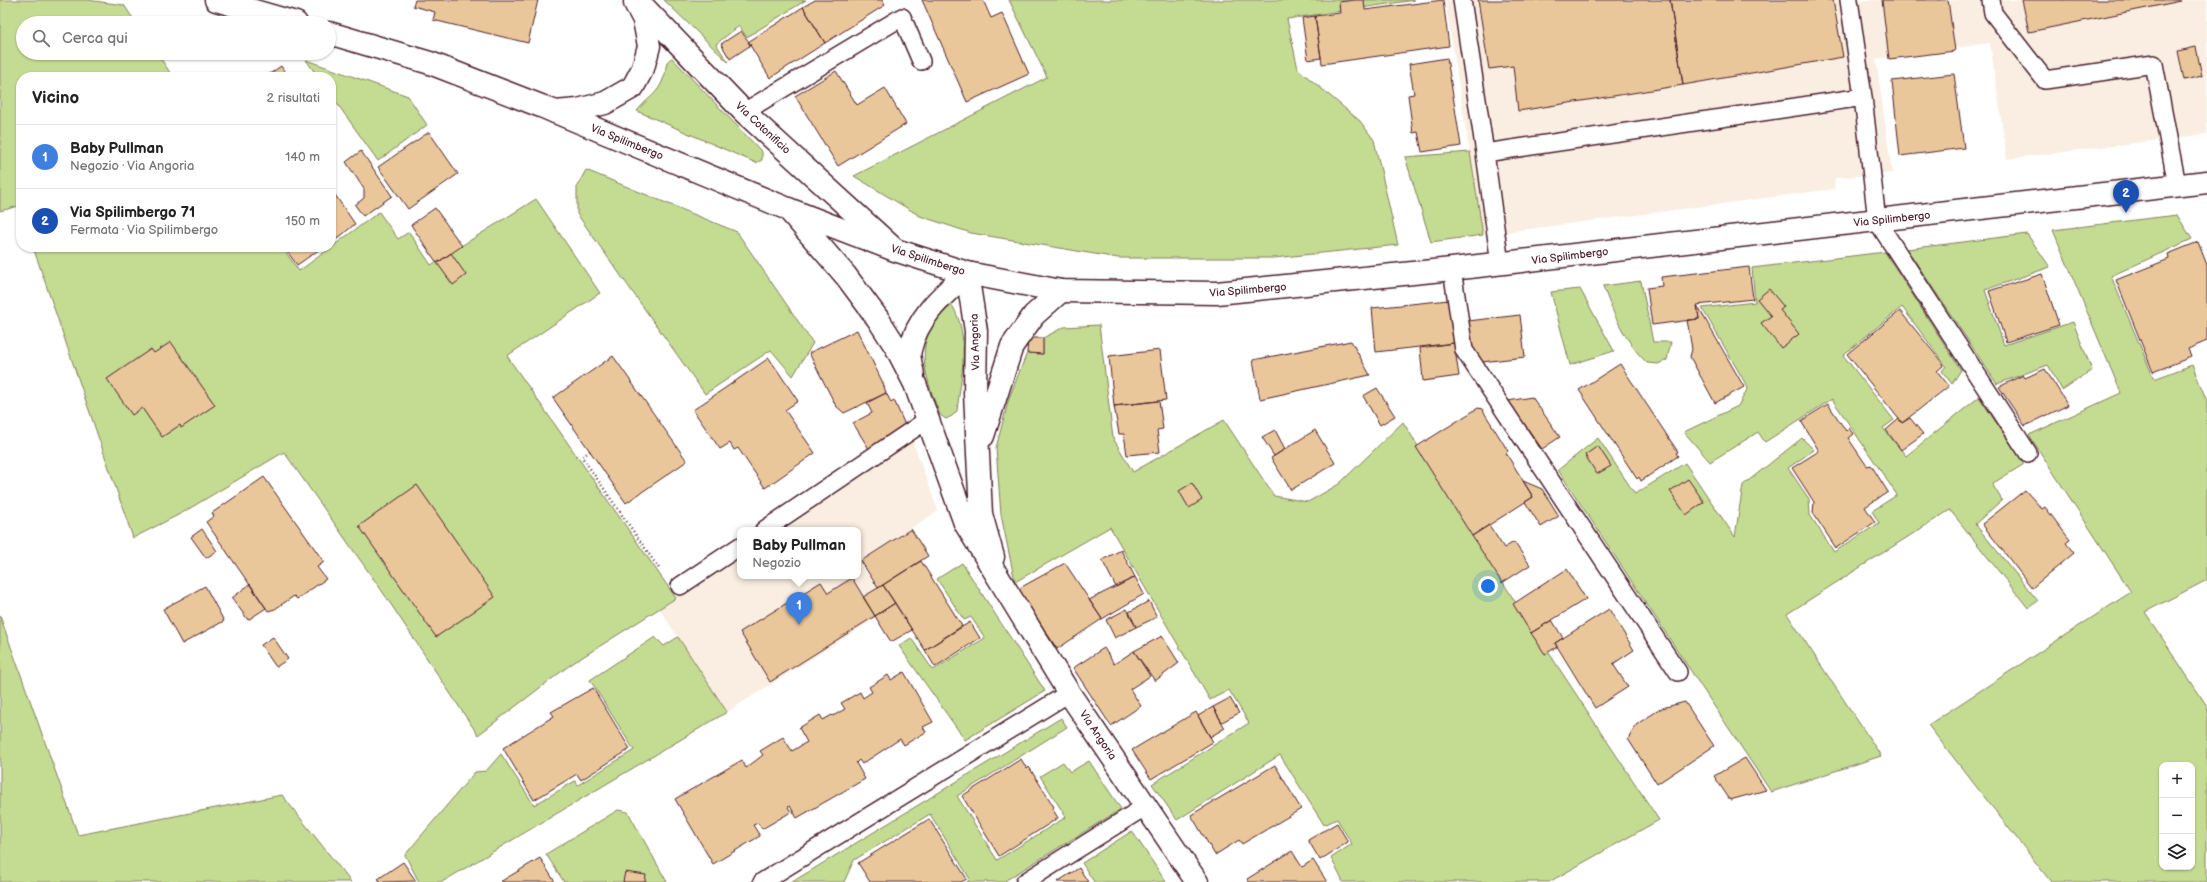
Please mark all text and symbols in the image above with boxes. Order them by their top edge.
search box [16,16,336,60]
icon: search [30,27,52,49]
text: Cerca qui [62,29,128,48]
text: Vicino [32,88,79,108]
text: 2 risultati [267,90,320,106]
street label: Via Cotonificio [733,99,793,157]
street label: Via Spilimbergo [589,122,665,162]
text: Baby Pullman [70,139,164,158]
text: 1 [42,149,48,165]
text: 140 m [285,149,320,165]
text: Negozio · Via Angoria [70,158,194,174]
pin: 2 [2113,180,2139,213]
text: Via Spilimbergo 71 [70,203,195,222]
street label: Via Spilimbergo [1853,208,1931,230]
text: 2 [41,213,49,229]
text: 150 m [286,213,320,229]
text: Fermata · Via Spilimbergo [70,222,218,238]
street label: Via Spilimbergo [889,242,967,278]
street label: Via Spilimbergo [1531,245,1609,267]
street label: Via Spilimbergo [1209,280,1287,300]
street label: Via Angoria [968,313,982,371]
popup [737,527,861,579]
text: Baby Pullman [752,536,846,555]
text: Negozio [752,555,801,571]
your location [1478,576,1498,596]
pin: 1 [786,592,812,625]
street label: Via Angoria [1077,708,1119,762]
map controls [2159,762,2195,870]
button: + [2159,762,2195,798]
button: − [2159,798,2195,834]
button: layers [2159,834,2195,870]

